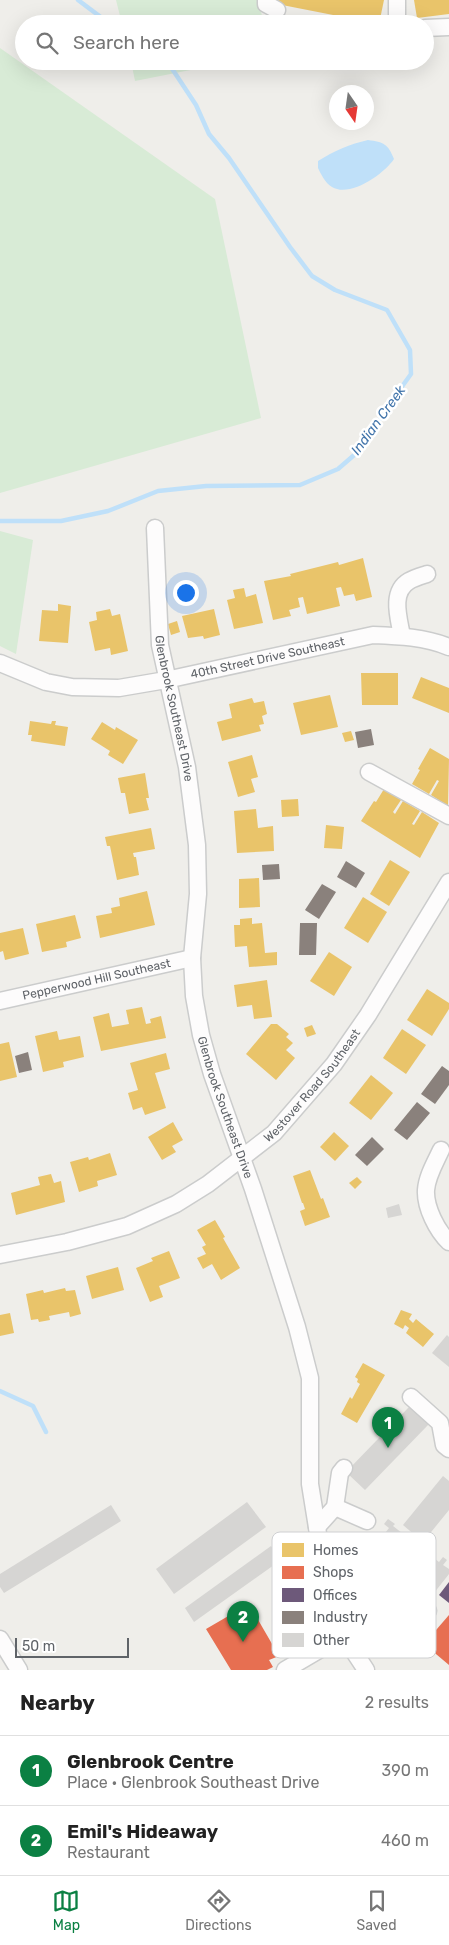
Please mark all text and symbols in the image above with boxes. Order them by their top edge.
search box [15,15,434,70]
icon: search [33,29,61,57]
text: Search here [73,31,180,54]
north arrow [329,85,374,130]
water label: Indian Creek [348,382,410,458]
your location [173,580,199,606]
street label: 40th Street Drive Southeast [189,634,346,681]
street label: Glenbrook Southeast Drive [153,635,196,783]
street label: Pepperwood Hill Southeast [21,956,172,1003]
street label: Westover Road Southeast [261,1026,363,1145]
street label: Glenbrook Southeast Drive [195,1035,256,1181]
pin: 1 [372,1407,404,1448]
legend [272,1532,436,1658]
text: Homes [313,1542,358,1559]
text: Shops [313,1564,354,1581]
text: Offices [313,1587,357,1604]
pin: 2 [227,1601,259,1642]
text: Industry [313,1609,368,1626]
text: Other [313,1632,350,1649]
scale bar [15,1635,129,1658]
text: 50 m [22,1638,55,1655]
text: Nearby [20,1690,95,1715]
text: 2 results [365,1693,429,1712]
text: Glenbrook Centre [67,1750,234,1773]
text: 1 [32,1761,40,1780]
text: 390 m [382,1761,429,1780]
text: Place · Glenbrook Southeast Drive [67,1773,320,1792]
text: Emil's Hideaway [67,1820,218,1843]
text: 2 [31,1831,41,1850]
text: 460 m [381,1831,429,1850]
text: Restaurant [67,1843,150,1862]
tab: Map [52,1887,80,1934]
tab: Directions [185,1887,252,1934]
tab: Saved [357,1887,397,1934]

